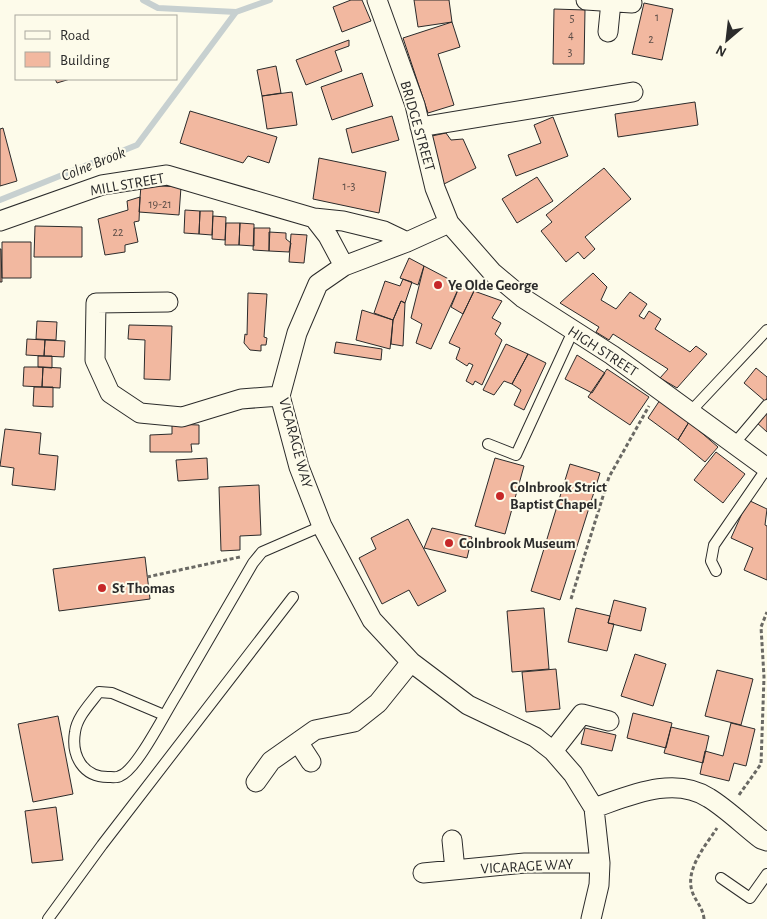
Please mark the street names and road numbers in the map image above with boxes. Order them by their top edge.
street label: BRIDGE STREET [397,79,438,174]
street label: MILL STREET [89,170,166,198]
street label: HIGH STREET [565,323,641,380]
street label: VICARAGE WAY [276,396,315,490]
street label: VICARAGE WAY [480,857,574,876]

